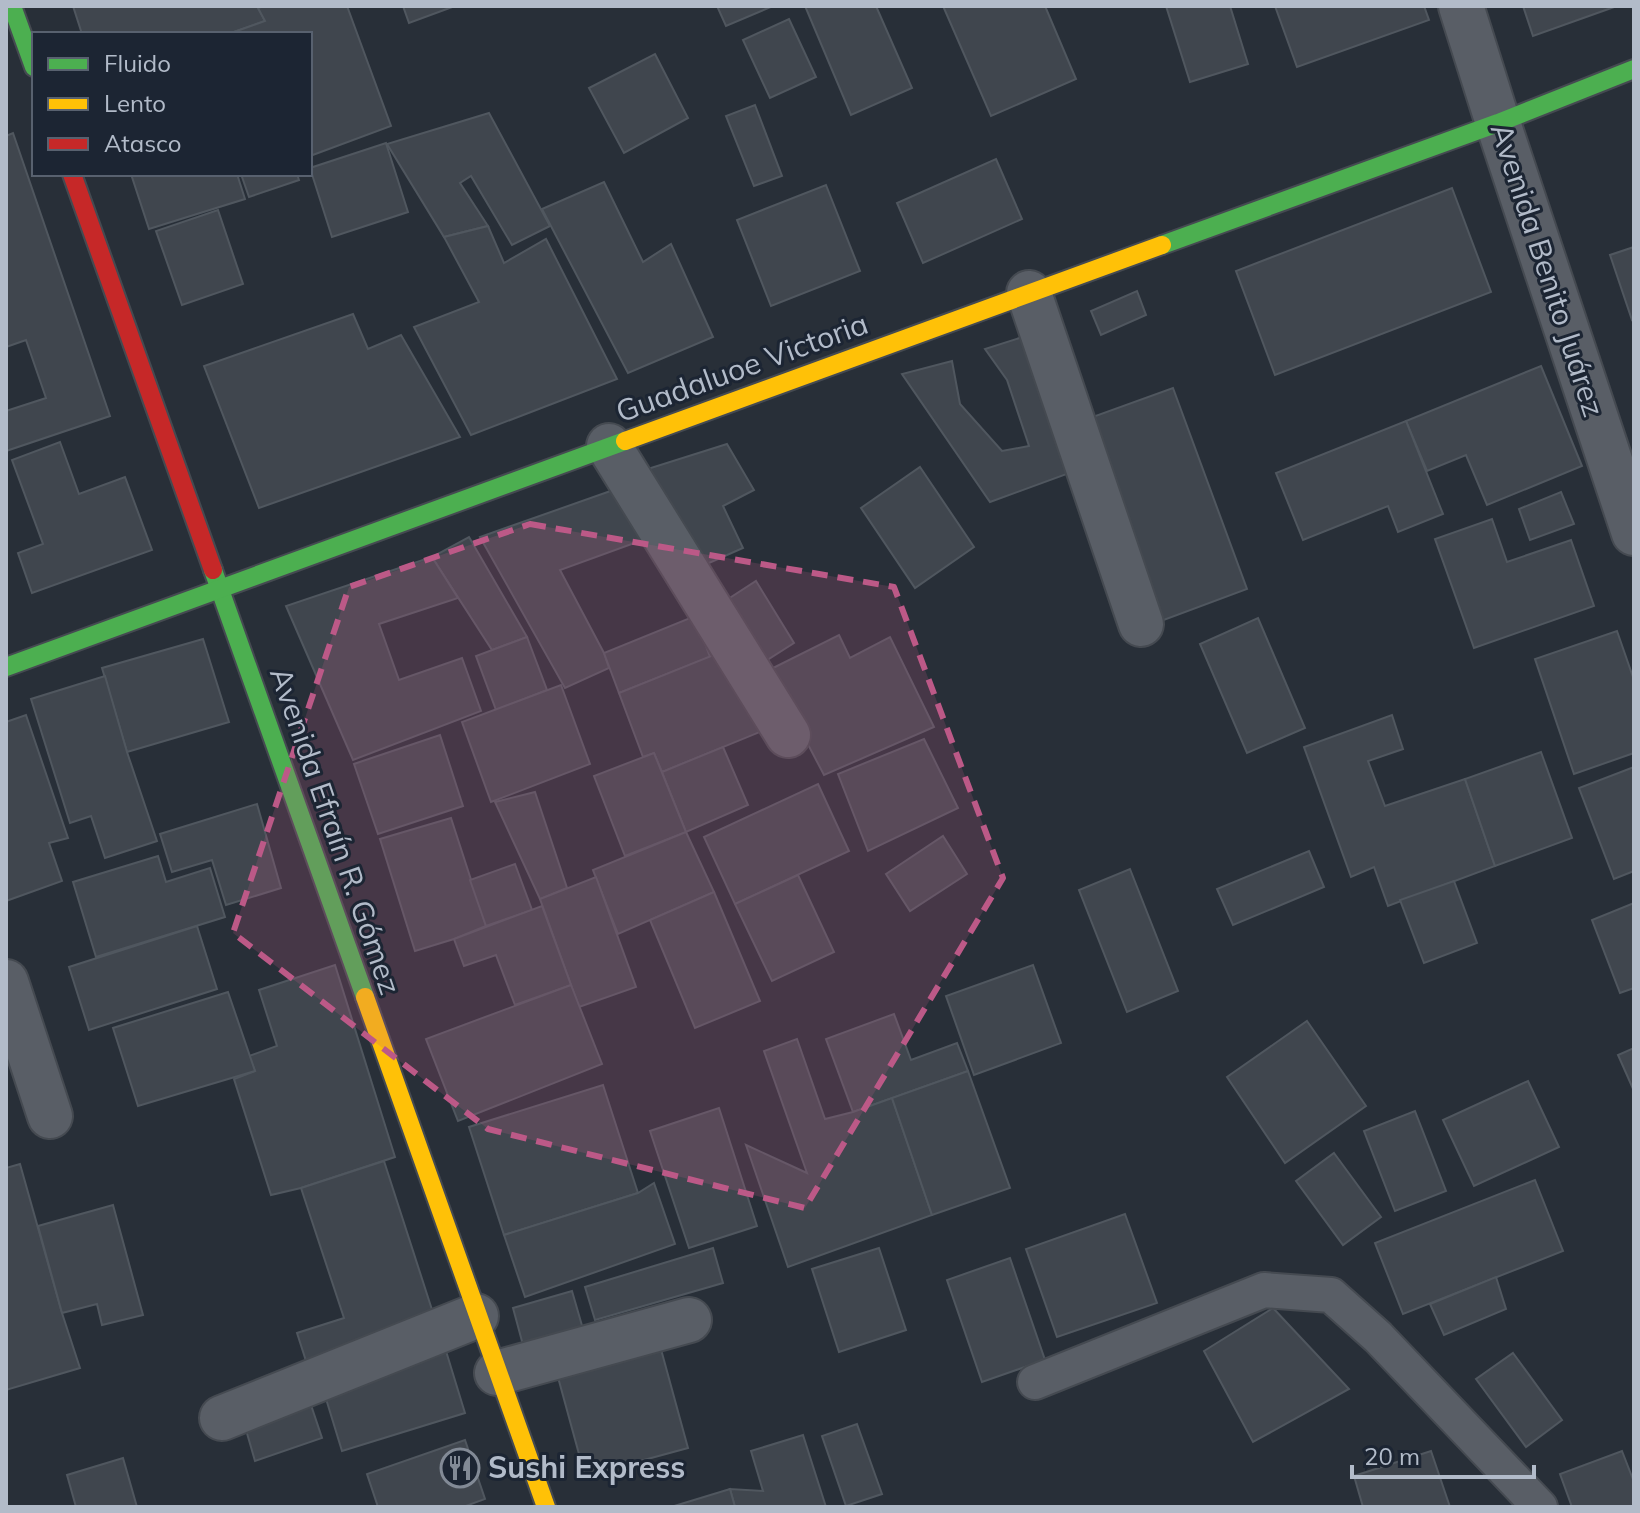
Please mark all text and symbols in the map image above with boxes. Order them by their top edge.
legend [32,32,312,176]
text: Fluido [104,48,171,78]
text: Lento [104,88,166,118]
street label: Avenida Benito Juárez [1483,118,1613,421]
text: Atasco [104,128,181,158]
street label: Guadaluoe Victoria [610,304,873,430]
street label: Avenida Efraín R. Gómez [262,662,410,999]
scale bar [1352,1429,1534,1479]
text: 20 m [1364,1441,1420,1471]
restaurant icon: Sushi Express [439,1447,481,1489]
place label: Sushi Express [488,1448,685,1486]

